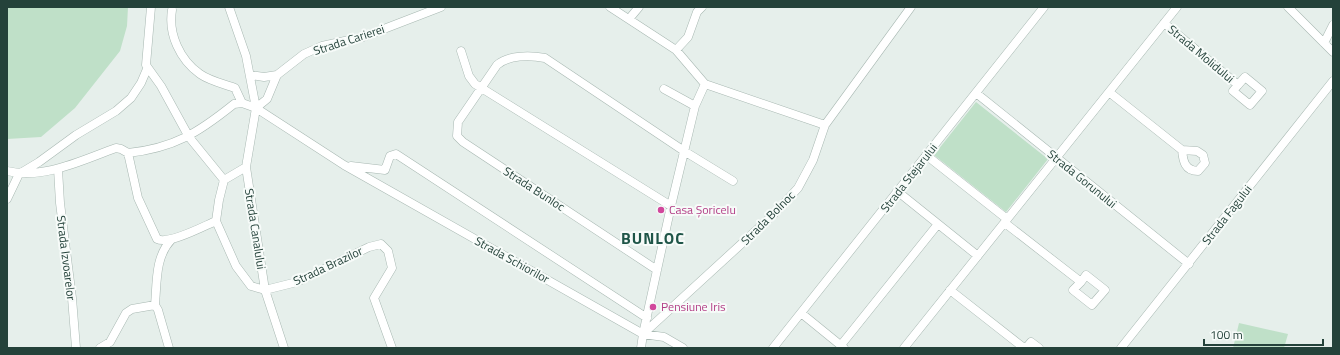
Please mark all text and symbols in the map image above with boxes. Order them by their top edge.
street label: Strada Carierei [311,19,387,60]
street label: Strada Molidului [1164,20,1239,87]
street label: Strada Stejarului [875,139,942,216]
street label: Strada Gorunului [1043,145,1121,213]
street label: Strada Bunloc [500,161,569,216]
street label: Strada Fagului [1197,180,1256,249]
street label: Strada Bolnoc [736,186,799,249]
street label: Strada Canalului [240,187,271,271]
place label: Casa Șoricelu [669,200,736,219]
marker: Casa Șoricelu [656,205,666,215]
street label: Strada Izvoarelor [52,214,81,302]
district label: BUNLOC [621,226,685,250]
street label: Strada Schiorilor [471,231,553,288]
street label: Strada Brazilor [290,241,366,290]
place label: Pensiune Iris [661,297,726,316]
marker: Pensiune Iris [648,302,658,312]
scale bar [1204,321,1323,347]
text: 100 m [1210,325,1243,344]

